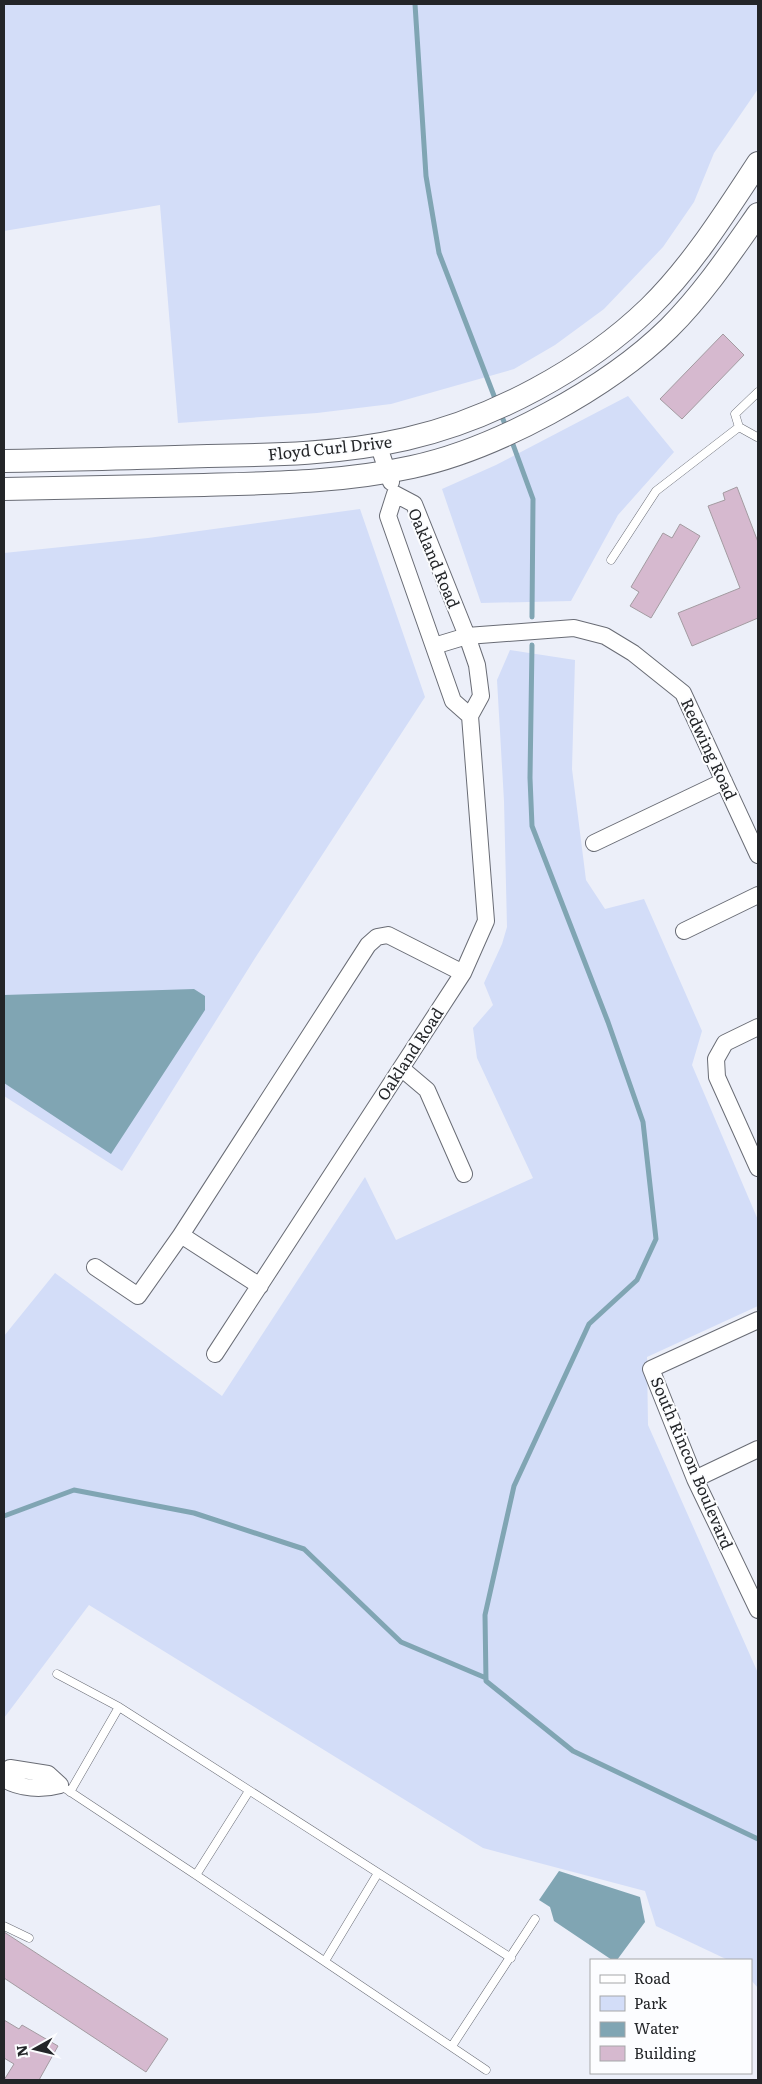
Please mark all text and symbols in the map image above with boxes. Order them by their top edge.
street label: Floyd Curl Drive [267,429,393,465]
street label: Oakland Road [403,504,467,612]
street label: Redwing Road [676,694,744,803]
street label: Oakland Road [370,1002,448,1105]
street label: South Rincon Boulevard [646,1373,740,1553]
legend [590,1959,752,2074]
text: Road [634,1966,670,1989]
text: Park [634,1991,668,2014]
text: Water [634,2016,679,2039]
north arrow [10,2024,60,2074]
text: Building [634,2041,696,2064]
text: N [10,2043,32,2058]

